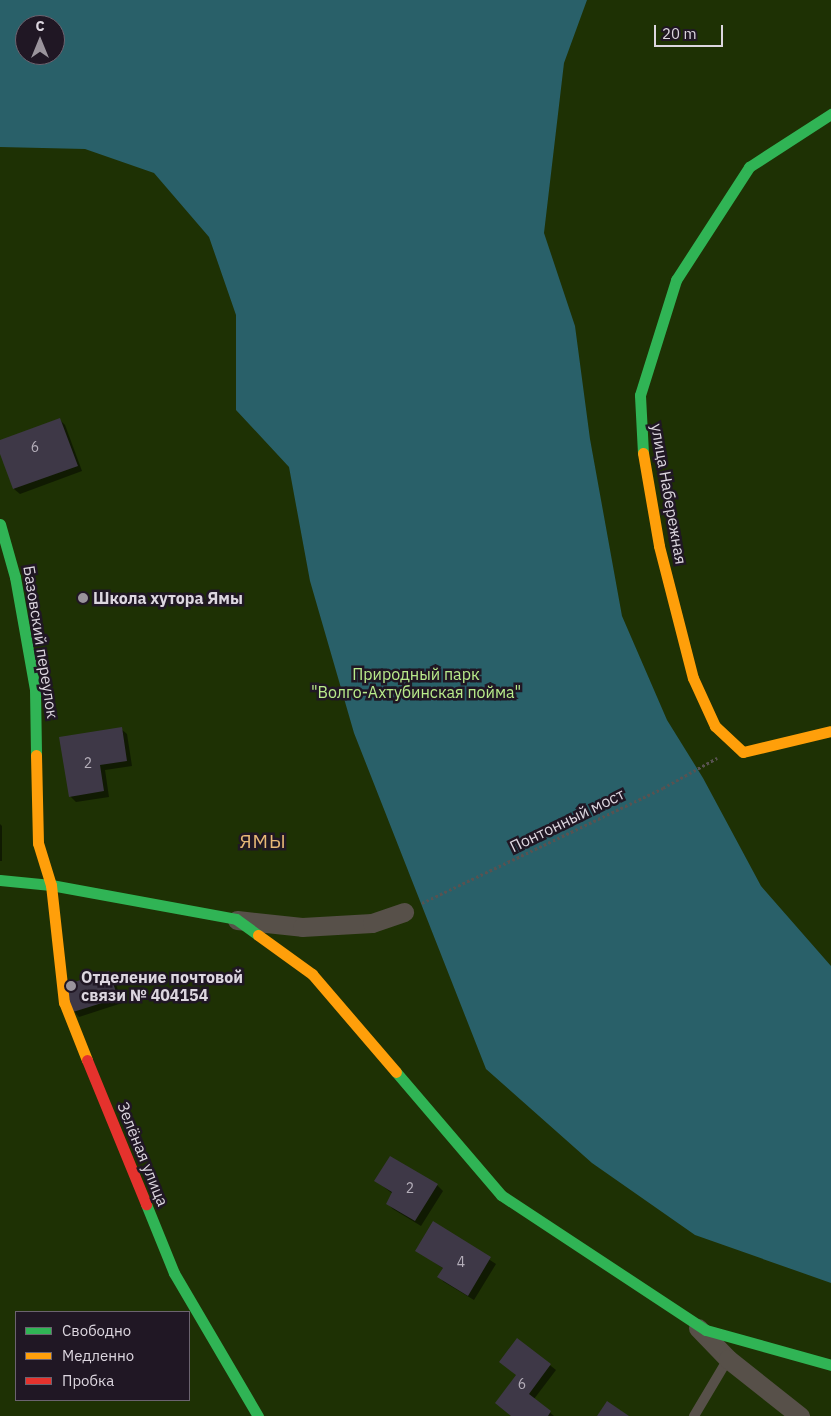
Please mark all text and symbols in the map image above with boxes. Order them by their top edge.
north arrow [15,15,65,65]
scale bar [656,15,725,47]
text: С [35,17,45,35]
text: 20 m [662,24,697,43]
street label: улица Набережная [647,422,691,566]
house number: 6 [31,439,39,455]
street label: Базовский переулок [19,564,63,720]
place label: Школа хутора Ямы [93,588,243,608]
marker: Школа хутора Ямы [77,592,89,604]
park label: Природный парк "Волго-Ахтубинская пойма" [311,664,521,702]
house number: 2 [84,755,92,771]
street label: Понтонный мост [507,784,627,856]
district label: ЯМЫ [239,831,287,853]
place label: Отделение почтовой связи № 404154 [81,967,243,1005]
marker: Отделение почтовой связи № 404154 [65,980,77,992]
street label: Зелёная улица [113,1099,173,1209]
house number: 2 [406,1180,414,1196]
house number: 4 [457,1254,465,1270]
legend [15,1311,190,1401]
text: Свободно [62,1321,131,1340]
text: Медленно [62,1346,134,1365]
text: Пробка [62,1371,114,1390]
house number: 6 [518,1376,526,1392]

